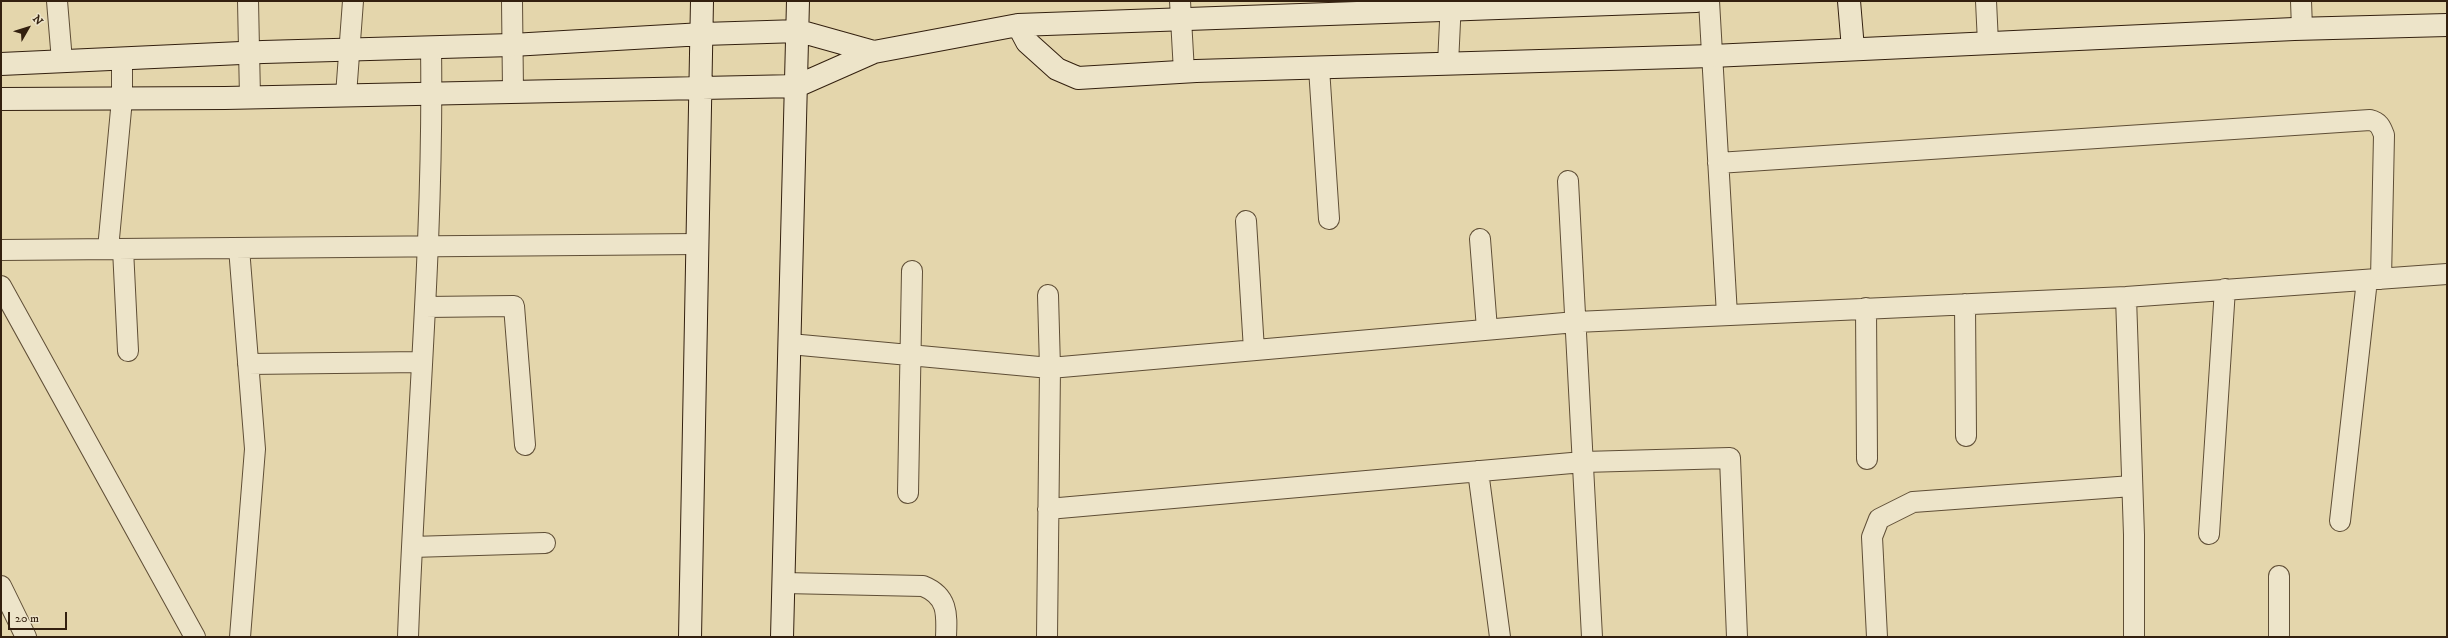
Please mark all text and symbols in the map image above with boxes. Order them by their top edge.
north arrow [8,8,48,48]
text: N [29,13,46,28]
scale bar [10,604,69,630]
text: 20 m [15,611,39,626]

